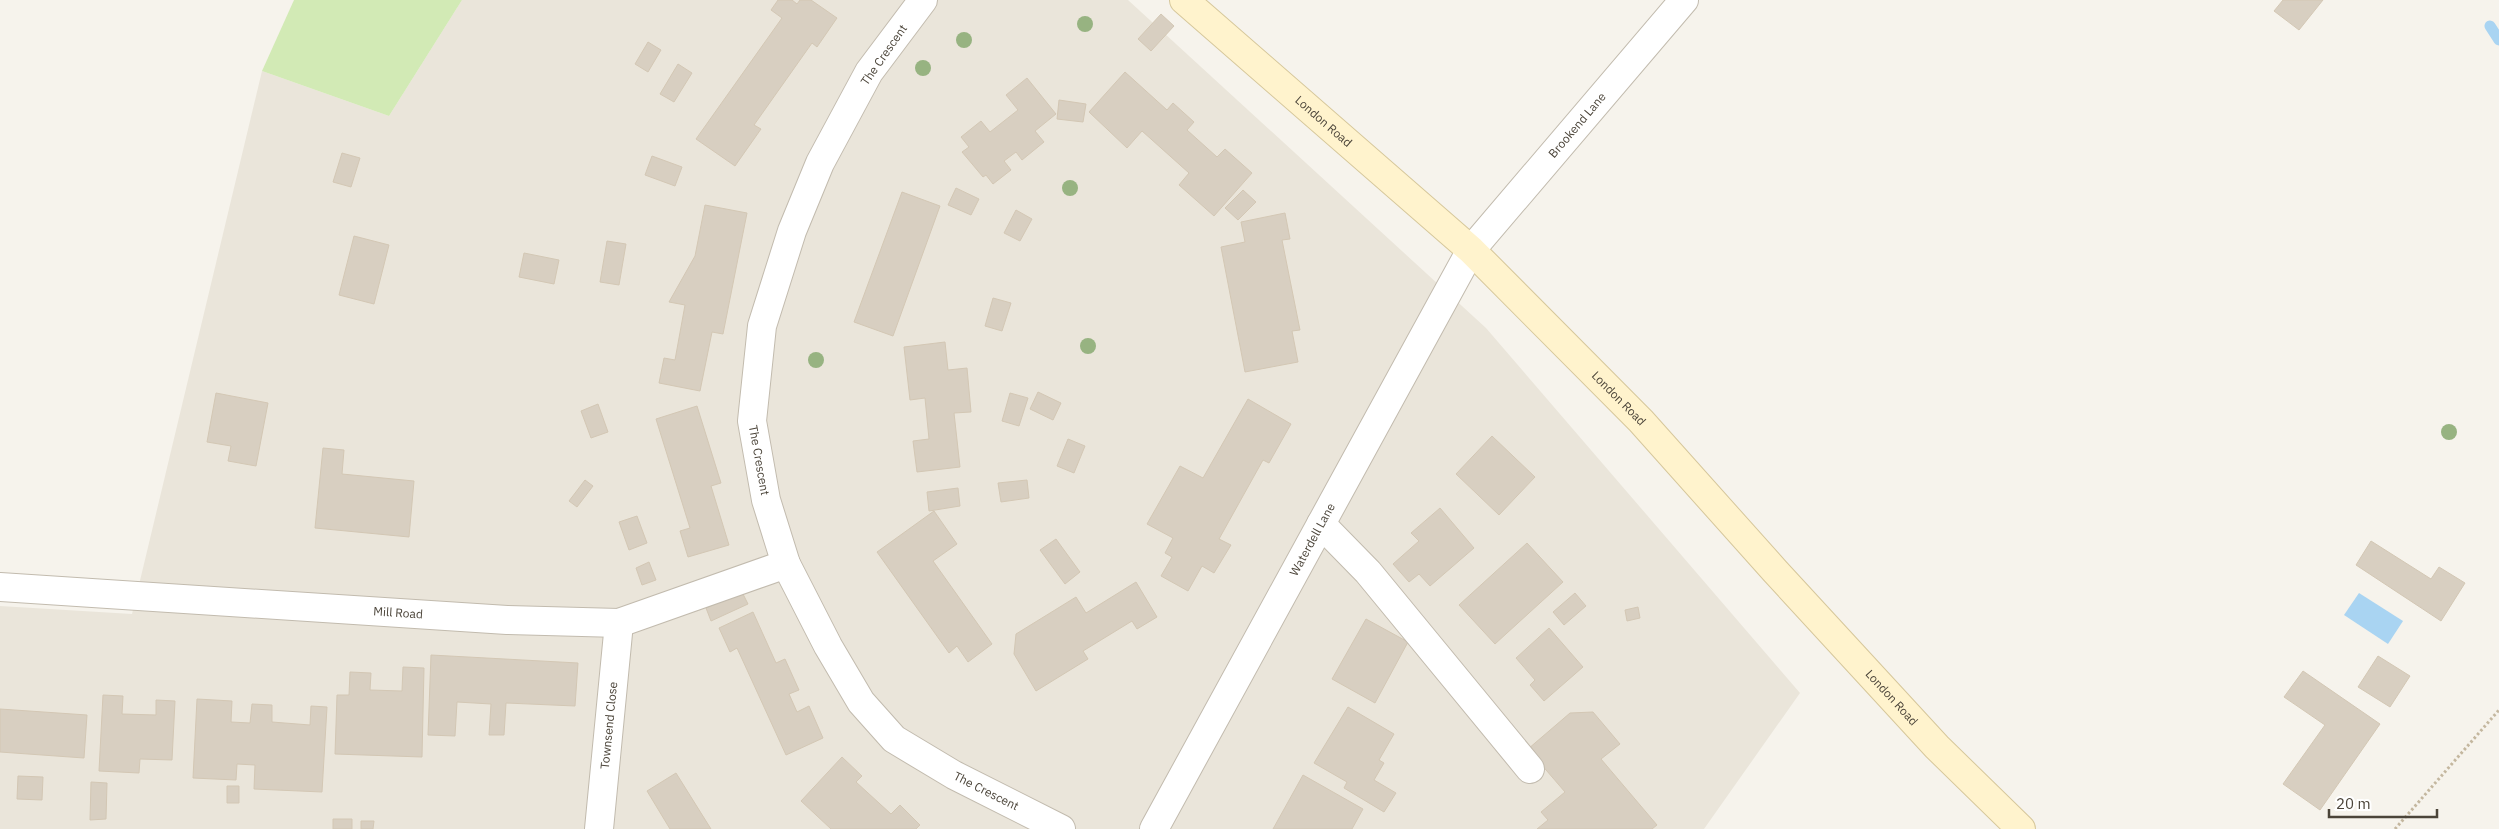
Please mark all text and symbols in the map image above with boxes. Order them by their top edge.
street label: The Crescent [857,21,910,88]
street label: Brookend Lane [1545,89,1609,161]
street label: London Road [1292,92,1355,150]
street label: London Road [1589,368,1649,428]
street label: The Crescent [746,424,773,497]
street label: Waterdell Lane [1286,500,1338,578]
street label: Mill Road [373,603,423,622]
street label: London Road [1863,666,1921,728]
street label: Townsend Close [597,681,620,770]
street label: The Crescent [951,768,1021,813]
scale bar [2329,786,2436,818]
text: 20 m [2336,794,2371,813]

